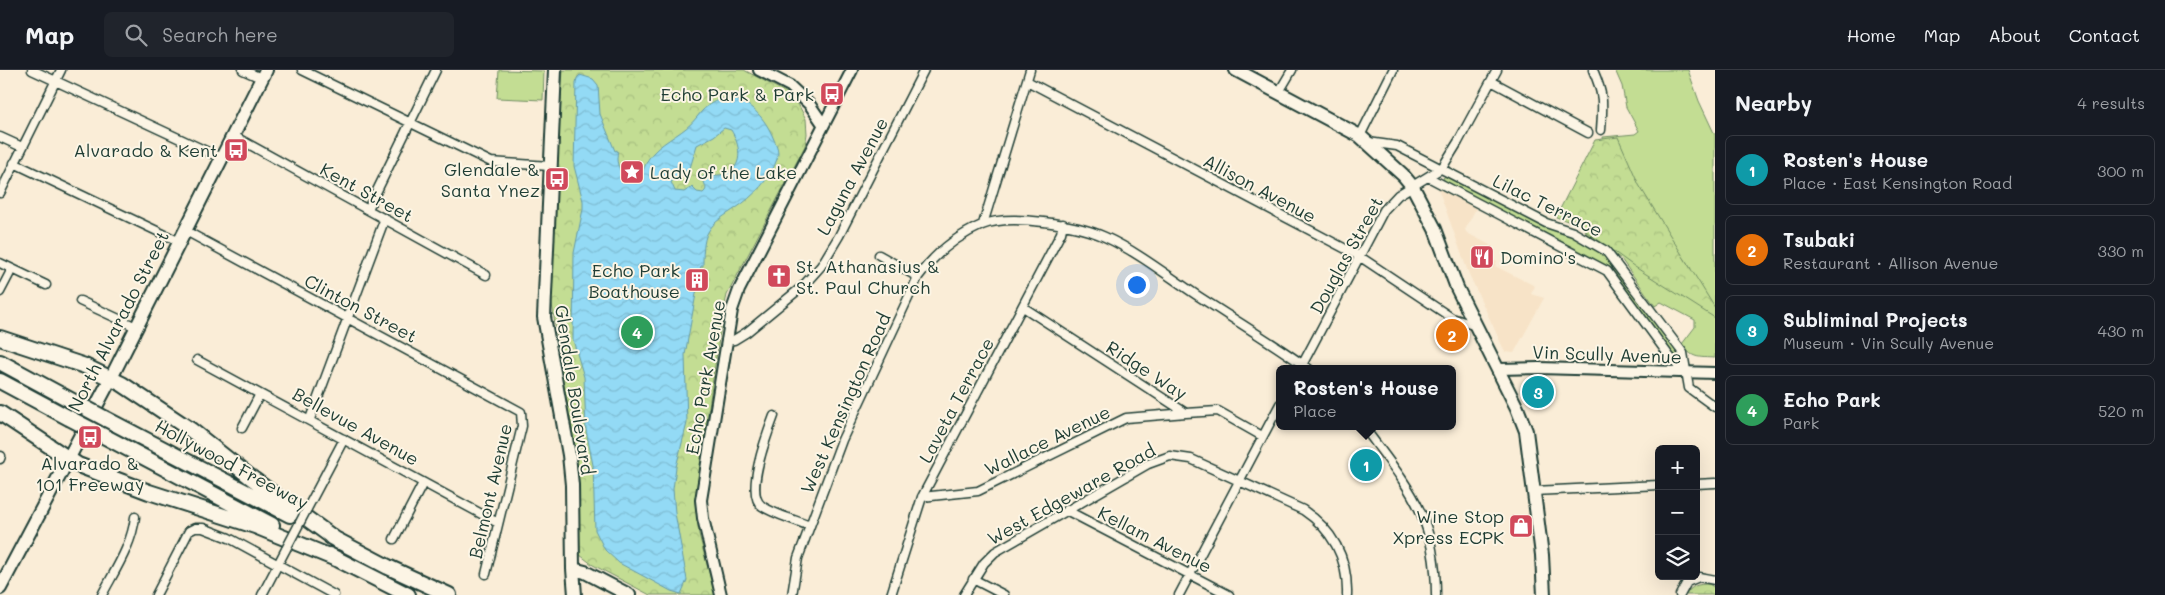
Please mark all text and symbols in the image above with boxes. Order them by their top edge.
search box [104,12,454,57]
text: Map [25,19,74,50]
icon: search [122,21,150,49]
text: Search here [162,22,278,47]
text: Home [1847,23,1896,47]
text: Map [1924,23,1960,47]
text: About [1988,23,2041,47]
text: Contact [2069,23,2140,47]
bus stop icon: Echo Park & Park [819,81,845,107]
place label: Echo Park & Park [660,82,814,106]
text: Nearby [1735,89,1812,116]
text: 4 results [2077,92,2145,113]
street label: Laguna Avenue [811,113,893,239]
bus stop icon: Alvarado & Kent [223,137,249,163]
place label: Alvarado & Kent [73,138,218,162]
text: Rosten's House [1783,147,1928,172]
street label: Allison Avenue [1199,148,1321,228]
street label: Kent Street [316,157,418,227]
place label: Glendale & Santa Ynez [441,157,540,202]
place icon: Lady of the Lake [619,159,645,185]
place label: Lady of the Lake [650,160,797,184]
text: 1 [1748,160,1756,181]
text: 300 m [2097,160,2144,181]
bus stop icon: Glendale & Santa Ynez [544,166,570,192]
street label: Lilac Terrace [1489,168,1607,242]
text: Place · East Kensington Road [1783,172,2012,193]
street label: Douglas Street [1304,192,1388,318]
street label: North Alvarado Street [62,226,174,416]
text: Tsubaki [1783,227,1855,252]
text: 2 [1748,240,1756,261]
text: 330 m [2098,240,2144,261]
restaurant icon: Domino's [1469,244,1495,270]
place label: Domino's [1500,245,1576,269]
text: Restaurant · Allison Avenue [1783,252,1998,273]
place label: St. Athanasius & St. Paul Church [796,254,940,299]
place label: Echo Park Boathouse [588,258,680,303]
church icon: St. Athanasius & St. Paul Church [766,263,792,289]
building icon: Echo Park Boathouse [684,267,710,293]
street label: Clinton Street [300,268,422,348]
your location [1124,272,1150,298]
street label: Echo Park Avenue [680,298,730,456]
street label: Glendale Boulevard [550,303,600,477]
text: Subliminal Projects [1783,307,1968,332]
street label: West Kensington Road [794,309,896,497]
pin: 4 [621,313,653,351]
pin: 2 [1436,316,1468,354]
text: 3 [1747,320,1757,341]
text: 430 m [2097,320,2144,341]
text: Museum · Vin Scully Avenue [1783,332,1994,353]
street label: Laveta Terrace [913,333,999,467]
street label: Ridge Way [1102,335,1192,405]
street label: Vin Scully Avenue [1532,339,1682,369]
popup [1276,365,1456,430]
pin: 3 [1522,373,1554,411]
text: Rosten's House [1293,375,1439,400]
street label: Bellevue Avenue [288,381,424,471]
text: Echo Park [1783,387,1881,412]
street label: Wallace Avenue [980,399,1114,481]
text: Place [1293,400,1337,421]
text: 4 [1747,400,1757,421]
text: 520 m [2098,400,2144,421]
text: Park [1783,412,1819,433]
street label: Hollywood Freeway [151,413,313,515]
street label: Belmont Avenue [463,421,517,561]
bus stop icon: Alvarado & 101 Freeway [77,424,103,450]
street label: West Edgeware Road [983,438,1159,550]
map controls [1655,445,1700,580]
button: + [1655,445,1700,490]
pin: 1 [1350,446,1382,484]
place label: Alvarado & 101 Freeway [36,451,144,496]
button: − [1655,490,1700,535]
street label: Kellam Avenue [1094,500,1216,578]
place label: Wine Stop Xpress ECPK [1392,504,1504,549]
shop icon: Wine Stop Xpress ECPK [1508,513,1534,539]
button: layers [1655,535,1700,580]

